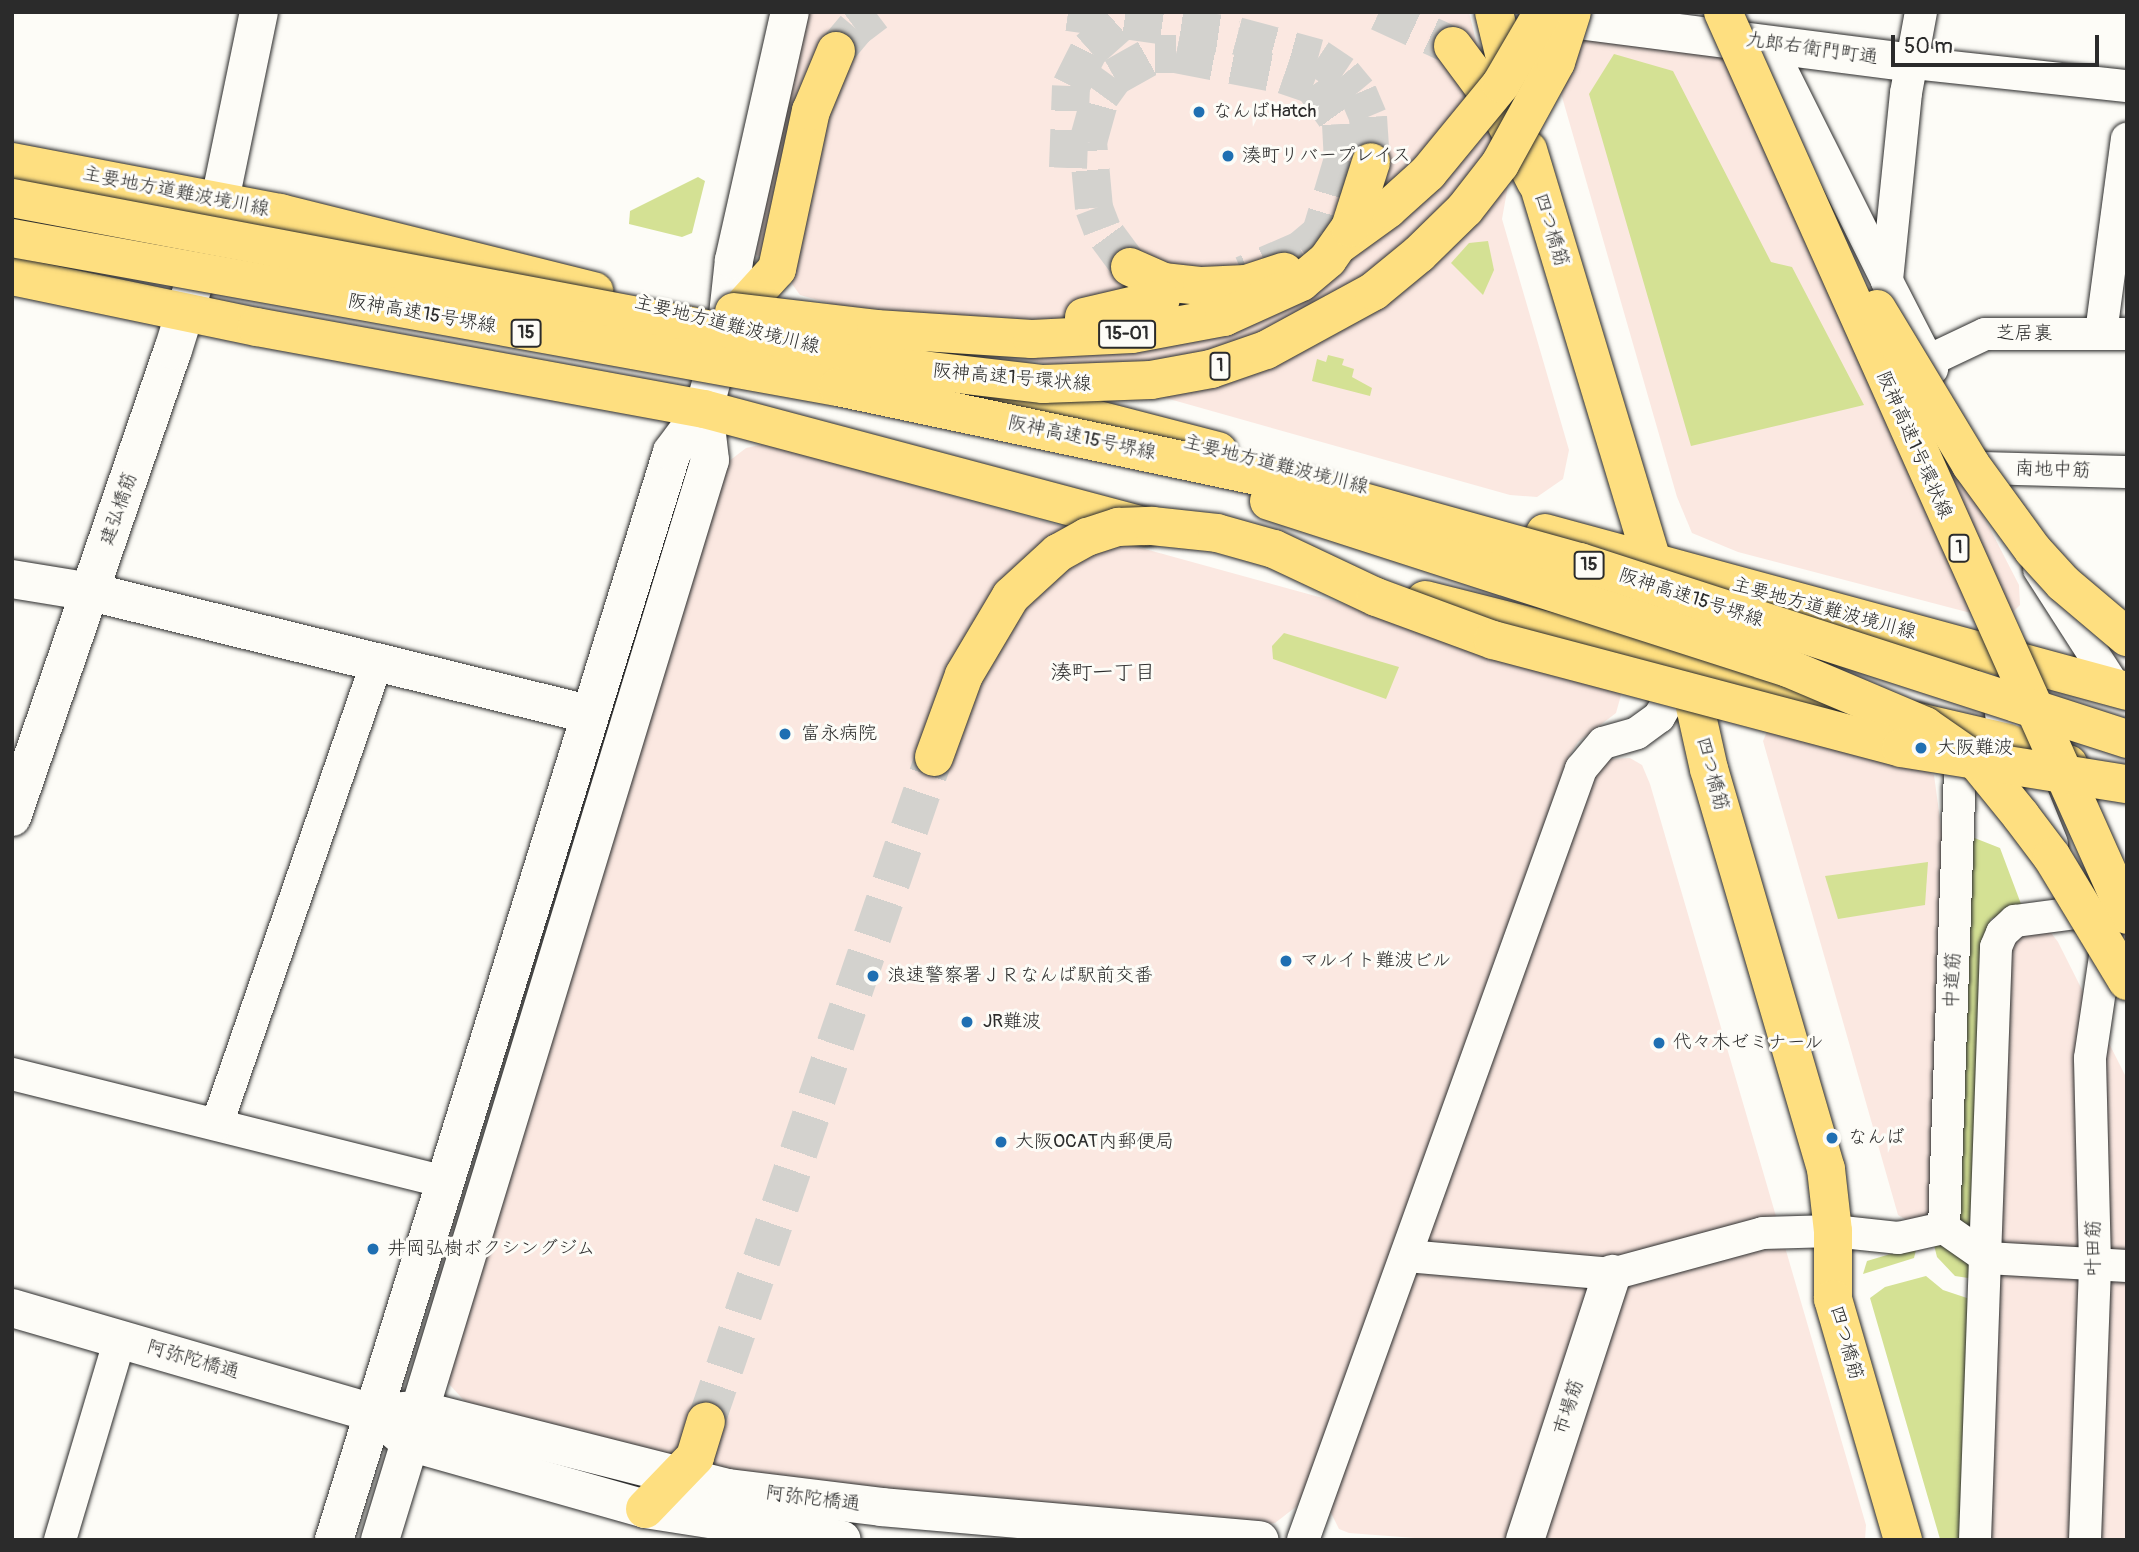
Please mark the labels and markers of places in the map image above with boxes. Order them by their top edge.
place label: なんばHatch [1213,101,1317,123]
marker: なんばHatch [1191,104,1207,120]
place label: 湊町リバープレイス [1242,145,1413,167]
marker: 湊町リバープレイス [1220,148,1236,164]
place label: 富永病院 [801,723,877,745]
marker: 富永病院 [775,724,795,744]
place label: 大阪難波 [1937,737,2013,759]
marker: 大阪難波 [1911,738,1931,758]
place label: マルイト難波ビル [1300,950,1452,972]
marker: マルイト難波ビル [1278,953,1294,969]
place label: 浪速警察署ＪＲなんば駅前交番 [887,965,1153,987]
marker: 浪速警察署ＪＲなんば駅前交番 [865,968,881,984]
place label: JR難波 [983,1011,1041,1033]
marker: JR難波 [957,1012,977,1032]
place label: 代々木ゼミナール [1673,1032,1825,1054]
marker: 代々木ゼミナール [1651,1035,1667,1051]
place label: なんば [1848,1127,1905,1149]
marker: なんば [1822,1128,1842,1148]
place label: 大阪OCAT内郵便局 [1015,1131,1174,1153]
marker: 大阪OCAT内郵便局 [993,1134,1009,1150]
place label: 井岡弘樹ボクシングジム [387,1238,596,1260]
marker: 井岡弘樹ボクシングジム [365,1241,381,1257]

